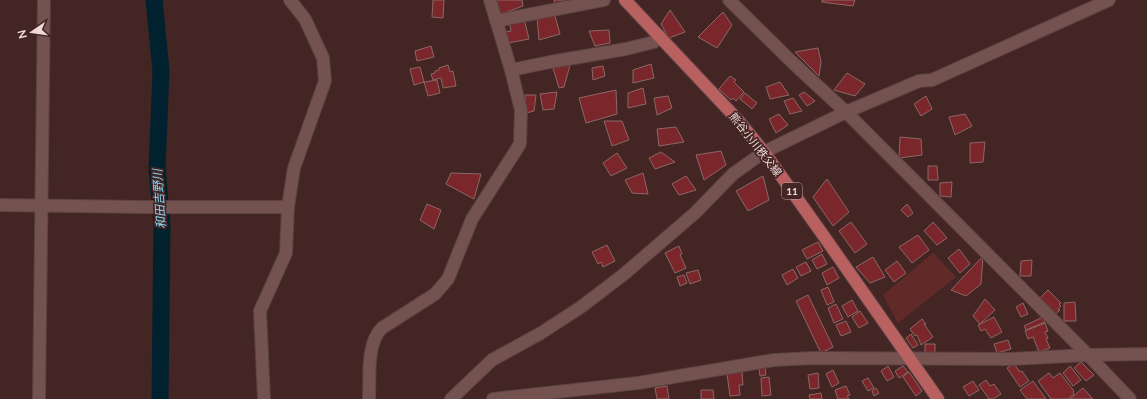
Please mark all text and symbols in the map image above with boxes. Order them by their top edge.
north arrow [12,12,52,52]
text: N [14,29,29,40]
street label: 熊谷小川秩父線 [727,110,785,178]
water label: 和田吉野川 [149,167,169,229]
road number: 11 [782,183,802,199]

